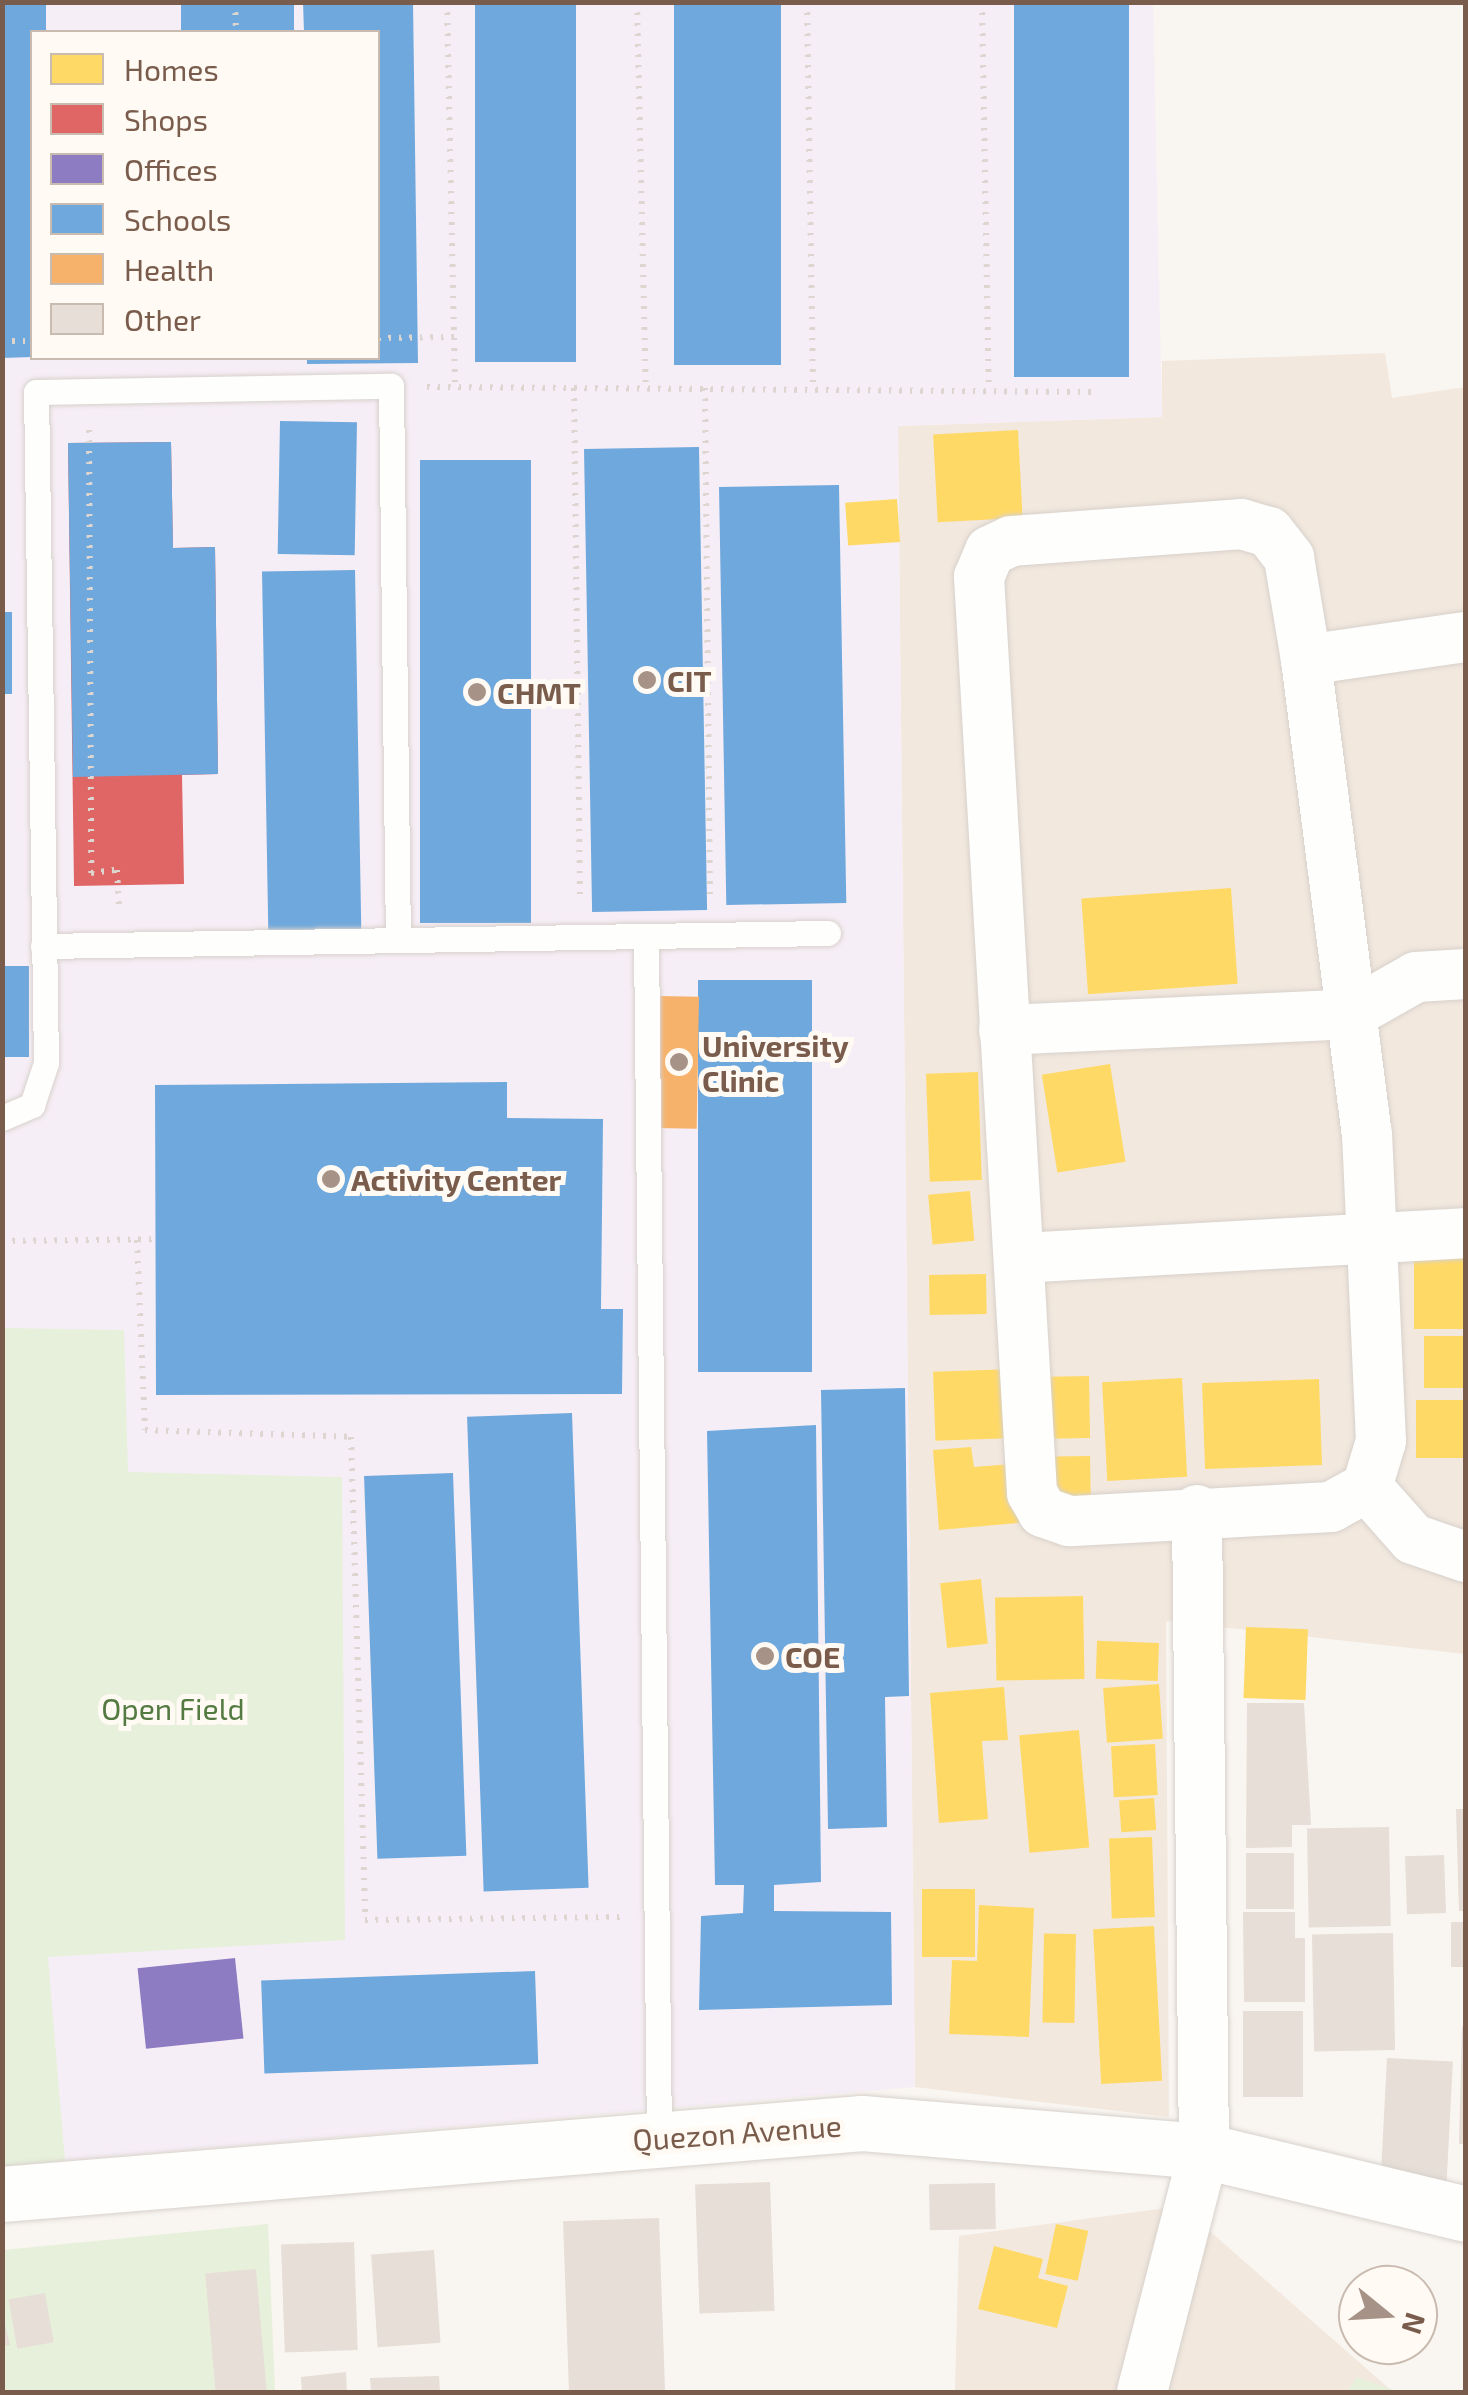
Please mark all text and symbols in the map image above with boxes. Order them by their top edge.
legend [30,30,380,360]
text: Homes [124,51,219,87]
text: Shops [124,101,208,137]
text: Offices [124,151,218,187]
text: Schools [124,201,231,237]
text: Health [124,251,214,287]
text: Other [124,301,201,337]
place label: CIT [667,662,711,698]
marker: CIT [636,669,658,691]
place label: CHMT [497,674,581,710]
marker: CHMT [466,681,488,703]
place label: University Clinic [702,1027,849,1098]
marker: University Clinic [666,1049,692,1075]
place label: Activity Center [351,1161,562,1197]
marker: Activity Center [320,1168,342,1190]
place label: COE [785,1638,840,1674]
marker: COE [754,1645,776,1667]
park label: Open Field [101,1690,245,1726]
street label: Quezon Avenue [631,2107,843,2157]
north arrow [1338,2265,1438,2365]
text: N [1395,2309,1434,2339]

